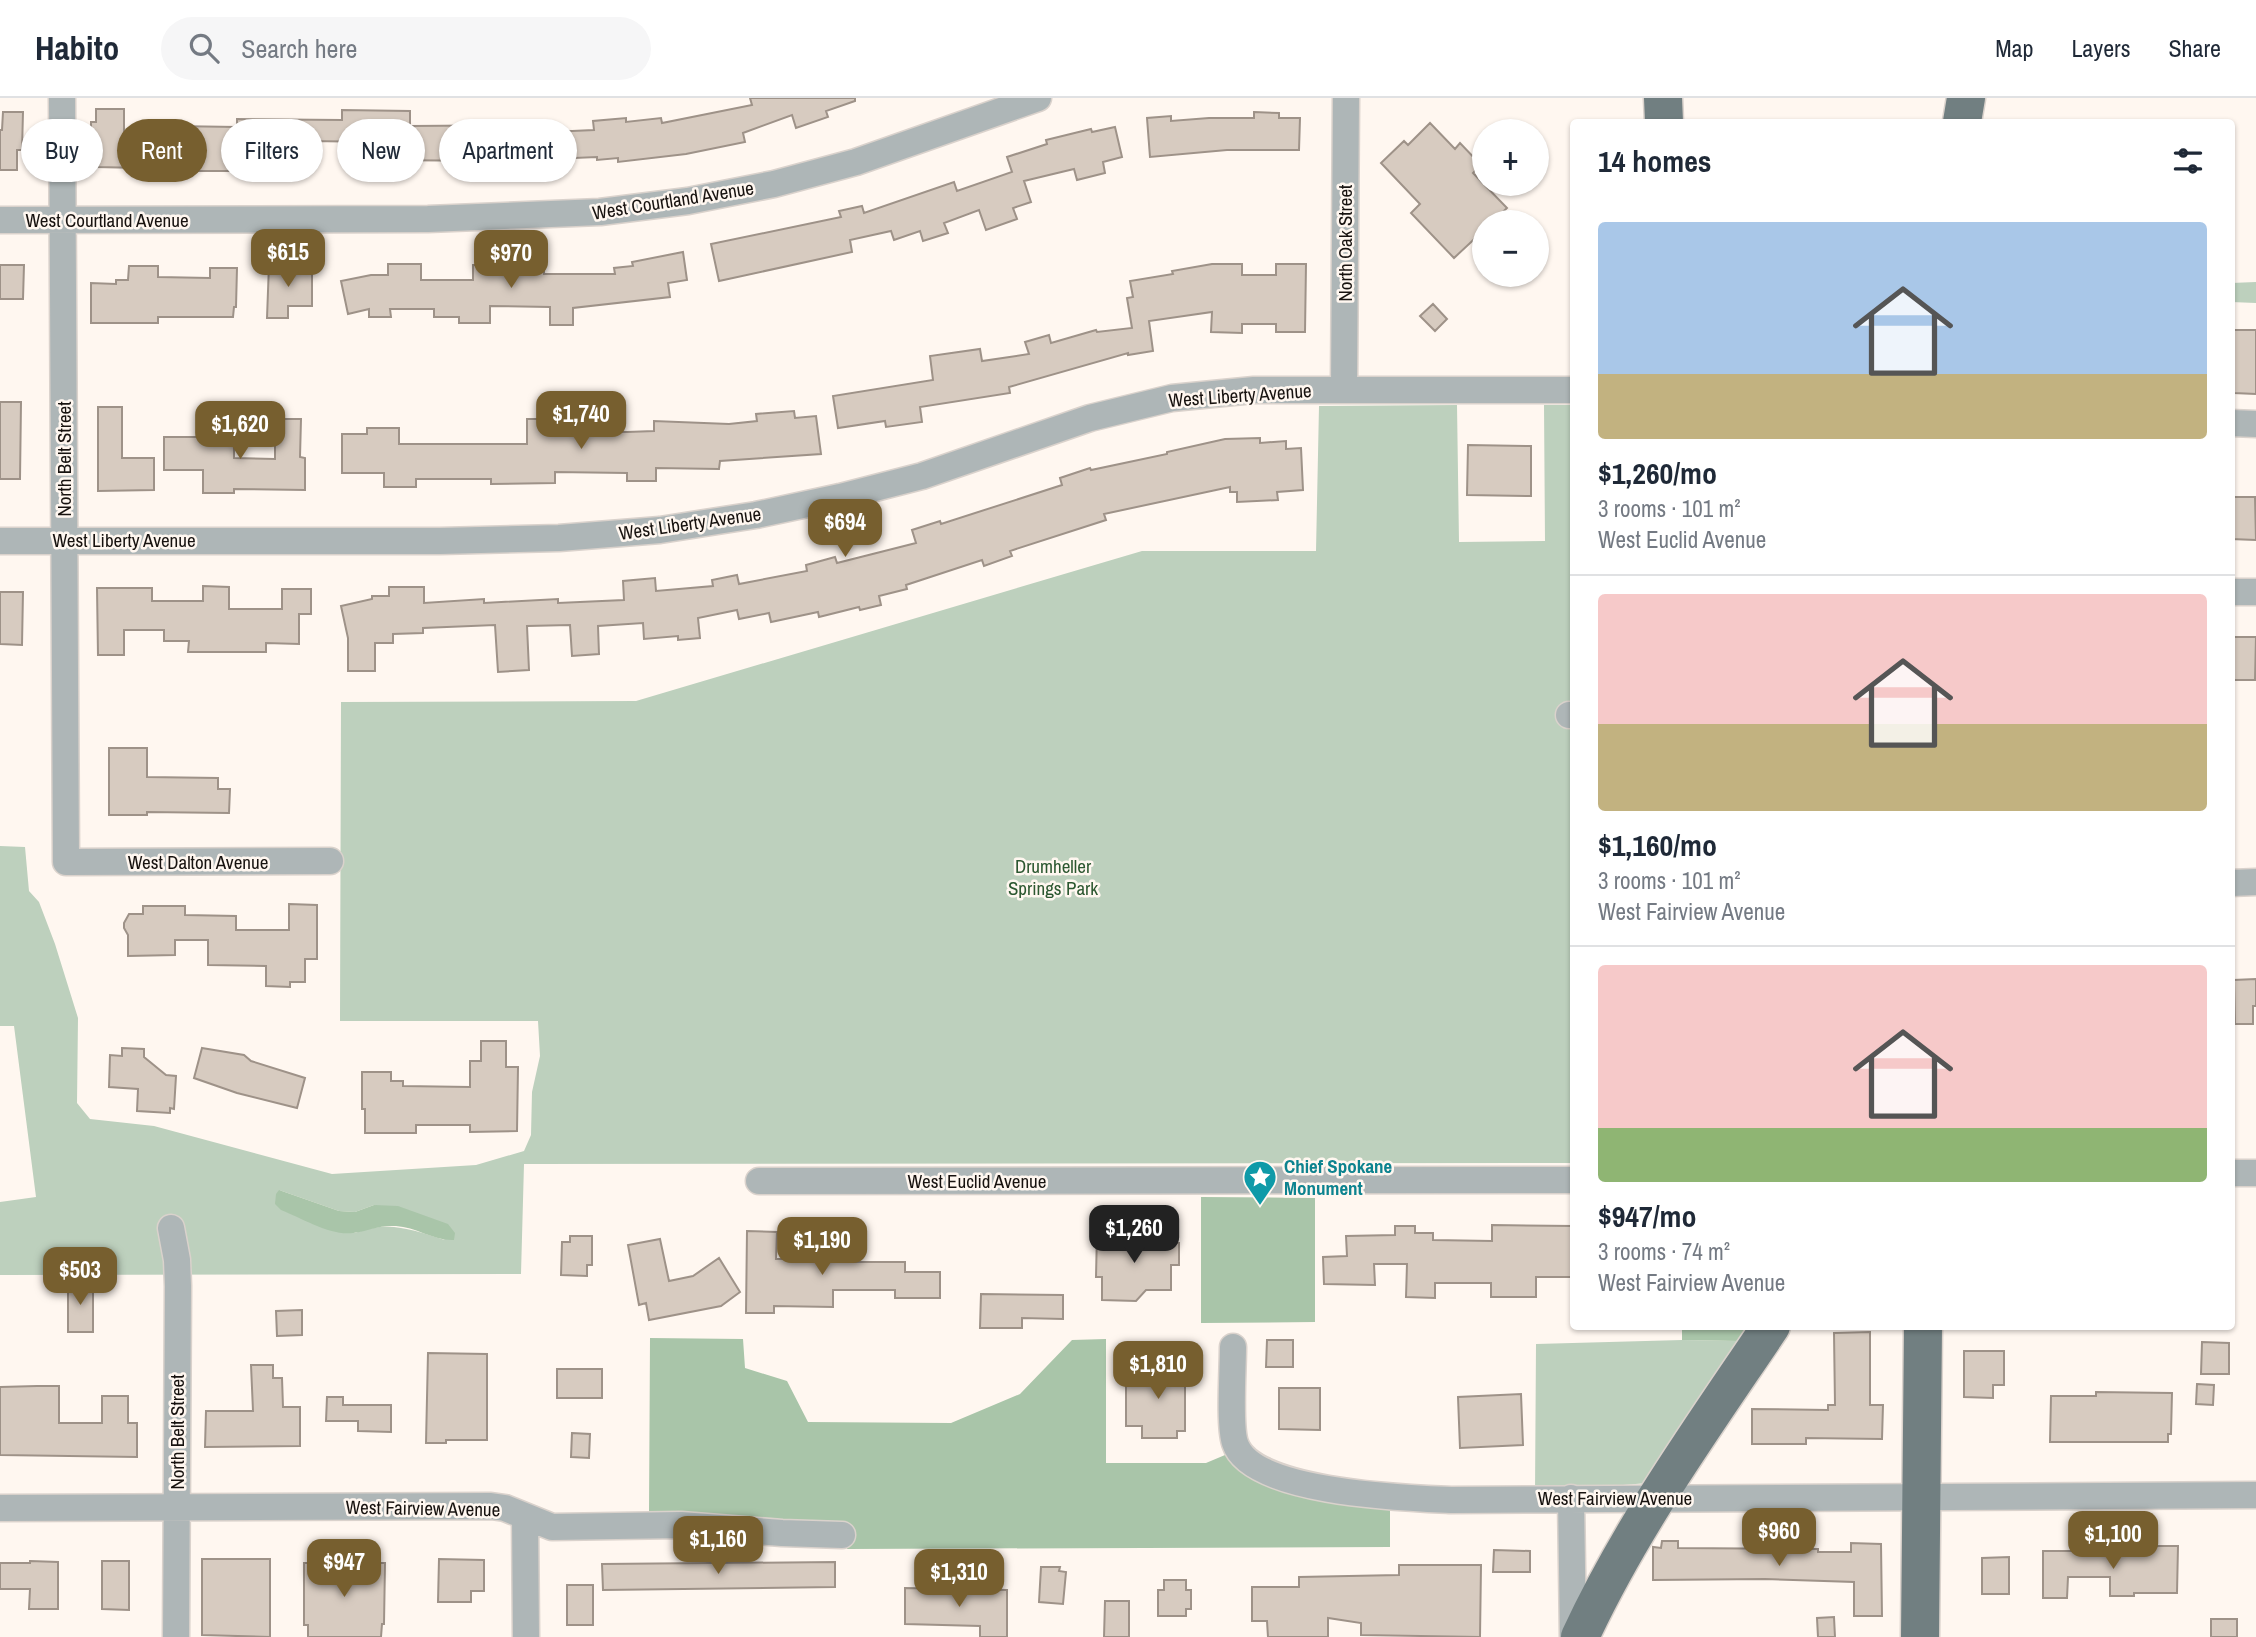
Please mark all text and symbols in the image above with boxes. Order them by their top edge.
search box [161,17,651,80]
text: Habito [35,26,119,70]
icon: search [185,29,223,67]
text: Search here [241,31,357,66]
text: Map [1995,32,2033,64]
text: Layers [2071,32,2130,64]
text: Share [2168,32,2221,64]
chip: Buy [21,119,103,182]
chip: Rent [117,119,207,182]
chip: Filters [221,119,323,182]
chip: New [337,119,425,182]
chip: Apartment [439,119,577,182]
map controls [1472,119,1549,287]
button: + [1472,119,1549,196]
text: 14 homes [1598,141,1712,181]
icon: filters [2169,142,2207,180]
street label: West Courtland Avenue [590,174,756,226]
street label: North Oak Street [1332,184,1358,301]
street label: West Courtland Avenue [25,207,189,233]
button: − [1472,210,1549,287]
pin: $615 [247,230,329,289]
pin: $970 [470,230,552,290]
text: $615 [267,236,309,267]
text: $970 [490,237,532,268]
icon: home [1840,268,1966,394]
street label: West Liberty Avenue [1168,377,1312,413]
pin: $1,740 [524,392,638,451]
text: $1,740 [552,398,610,429]
street label: North Belt Street [51,401,77,517]
pin: $1,620 [183,402,297,461]
text: $1,620 [211,408,269,439]
text: $1,260/mo [1598,453,1717,493]
text: 3 rooms · 101 m² [1598,493,1741,524]
street label: West Liberty Avenue [617,500,763,546]
pin: $694 [804,500,886,559]
text: $694 [824,506,866,537]
text: West Euclid Avenue [1598,524,1766,555]
street label: West Liberty Avenue [52,527,196,553]
icon: home [1840,640,1966,766]
text: $1,160/mo [1598,825,1717,865]
street label: West Dalton Avenue [128,849,268,875]
park label: Drumheller Springs Park [1008,853,1098,901]
text: 3 rooms · 101 m² [1598,865,1741,896]
text: West Fairview Avenue [1598,896,1785,927]
icon: home [1840,1011,1966,1137]
place label: Chief Spokane Monument [1284,1153,1393,1201]
place icon: Chief Spokane Monument [1241,1158,1279,1207]
street label: West Euclid Avenue [908,1168,1046,1194]
text: $947/mo [1598,1196,1696,1236]
pin: $1,260 [1077,1206,1191,1265]
text: $1,260 [1105,1212,1163,1243]
pin: $1,190 [765,1218,879,1277]
text: $1,190 [793,1224,851,1255]
text: 3 rooms · 74 m² [1598,1236,1730,1267]
pin: $503 [39,1248,121,1307]
text: $503 [59,1254,101,1285]
text: West Fairview Avenue [1598,1267,1785,1298]
pin: $1,810 [1101,1342,1215,1401]
text: $1,810 [1129,1348,1187,1379]
street label: North Belt Street [164,1374,190,1490]
street label: West Fairview Avenue [1538,1485,1692,1511]
street label: West Fairview Avenue [345,1494,501,1522]
pin: $960 [1738,1508,1820,1568]
pin: $1,100 [2056,1512,2170,1571]
text: $960 [1758,1515,1800,1546]
pin: $1,160 [661,1516,775,1576]
text: $1,100 [2084,1518,2142,1549]
text: $1,160 [689,1523,747,1554]
pin: $947 [303,1540,385,1599]
text: $947 [323,1546,365,1577]
pin: $1,310 [902,1550,1016,1609]
text: $1,310 [930,1556,988,1587]

